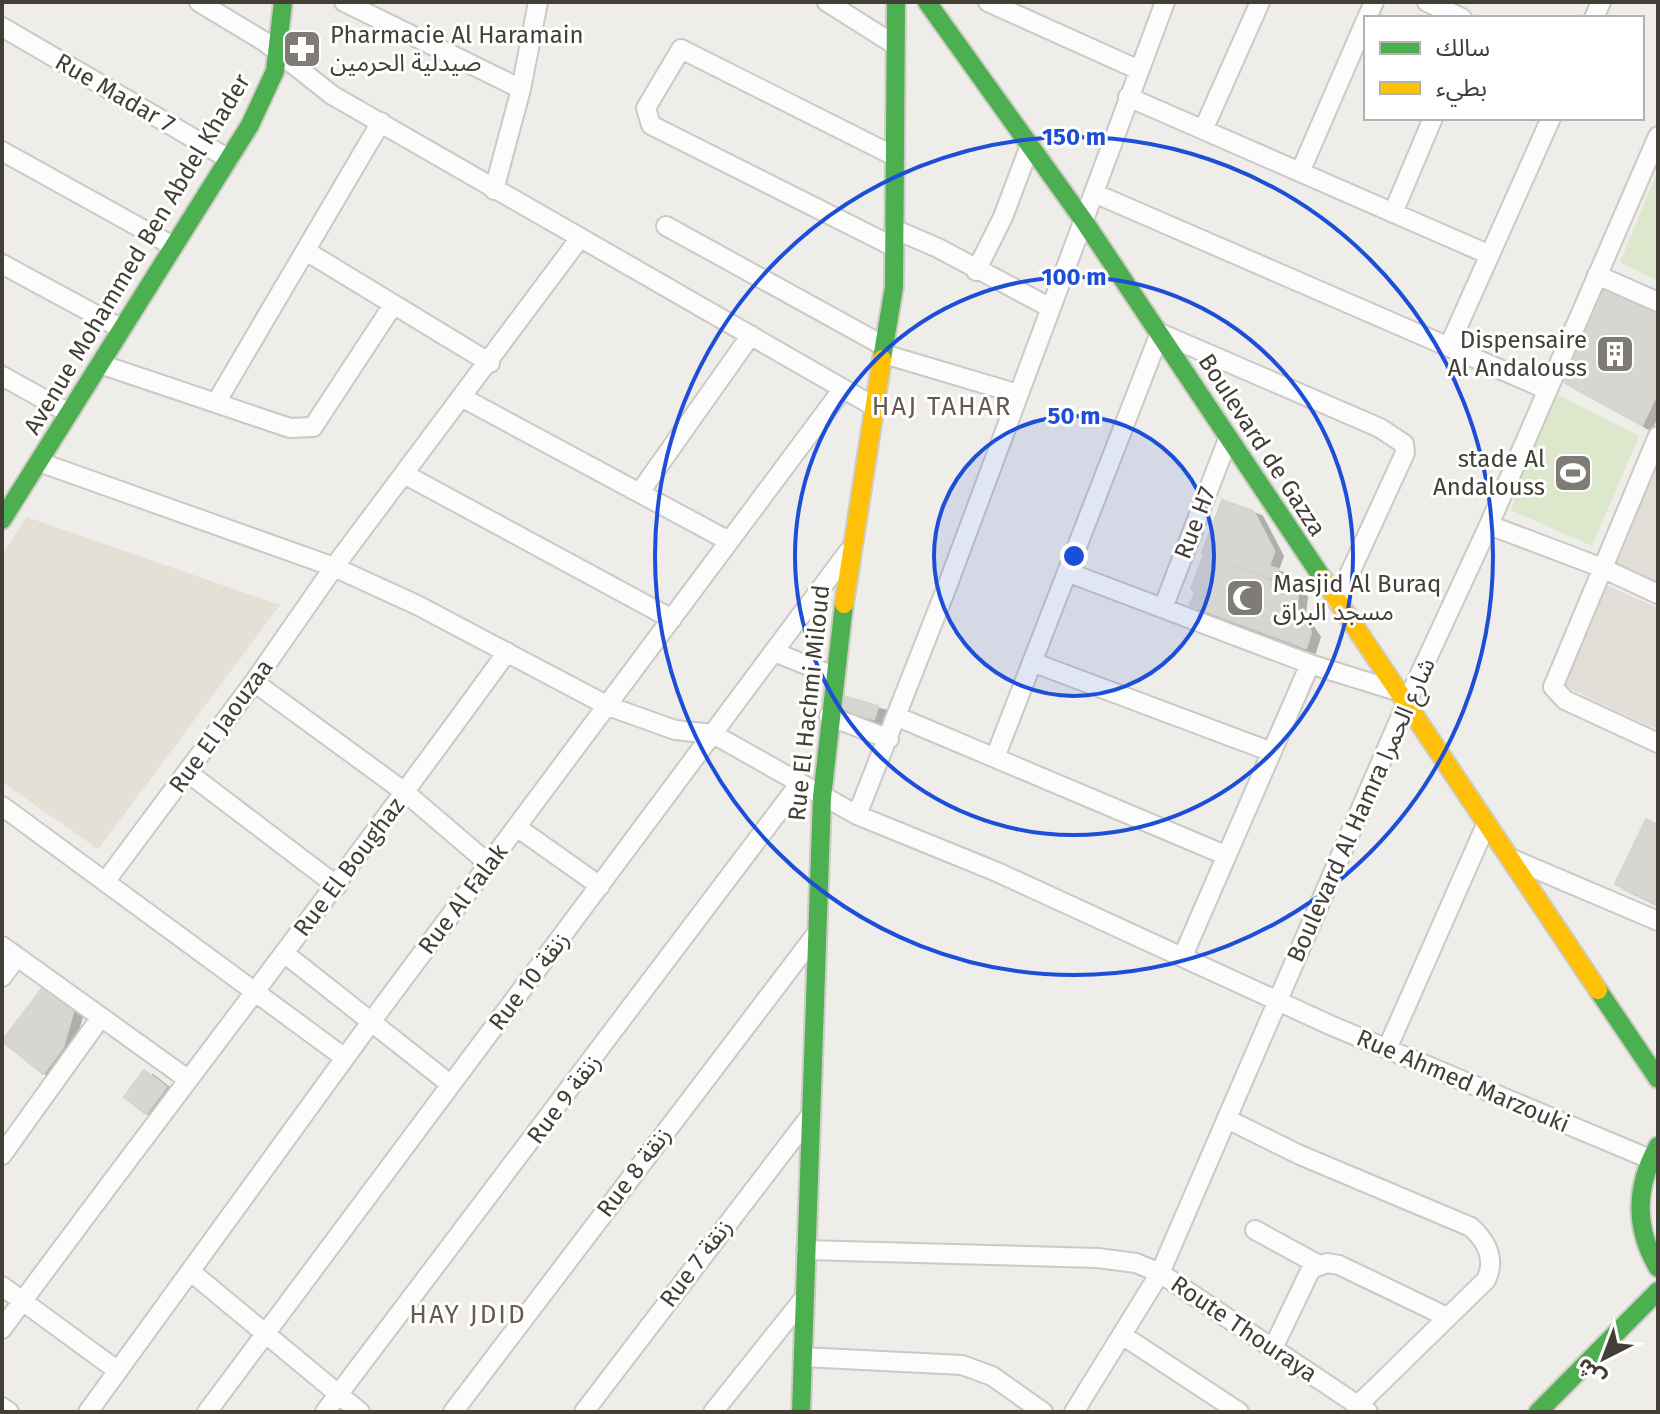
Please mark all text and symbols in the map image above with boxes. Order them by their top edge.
legend [1364,16,1644,120]
place label: Pharmacie Al Haramain صيدلية الحرمين [330,21,584,77]
pharmacy icon: Pharmacie Al Haramain صيدلية الحرمين [281,28,323,70]
text: سالك [1436,34,1490,62]
street label: Rue Madar 7 [50,48,180,138]
street label: Avenue Mohammed Ben Abdel Khader [18,68,256,439]
text: بطيء [1436,74,1487,107]
text: 150 m [1042,123,1106,151]
text: 100 m [1041,263,1107,291]
place label: Dispensaire Al Andalouss [1448,326,1587,382]
building icon: Dispensaire Al Andalouss [1594,333,1636,375]
street label: Boulevard de Gazza [1193,349,1331,541]
district label: HAJ TAHAR [872,391,1012,422]
text: 50 m [1048,402,1100,430]
place label: stade Al Andalouss [1433,445,1545,501]
sports icon: stade Al Andalouss [1552,452,1594,494]
street label: Rue H7 [1169,483,1221,563]
centre of rings [1060,542,1088,570]
place label: Masjid Al Buraq مسجد البراق [1273,570,1441,626]
mosque icon: Masjid Al Buraq مسجد البراق [1224,577,1266,619]
street label: Rue El Hachmi Miloud [783,584,835,822]
street label: Rue El Jaouzaa [163,654,279,798]
street label: Boulevard Al Hamra شارع الحمرا [1281,654,1444,968]
street label: Rue El Boughaz [288,792,410,942]
street label: Rue Al Falak [413,838,514,960]
street label: Rue 10 زنقة [483,926,575,1036]
street label: Rue Ahmed Marzouki [1352,1024,1574,1138]
street label: Rue 9 زنقة [521,1049,607,1149]
street label: Rue 8 زنقة [591,1121,677,1223]
street label: Rue 7 زنقة [654,1213,738,1313]
street label: Route Thouraya [1166,1270,1322,1388]
district label: HAY JDID [409,1299,527,1330]
north arrow [1564,1318,1644,1398]
text: ش [1571,1352,1611,1393]

